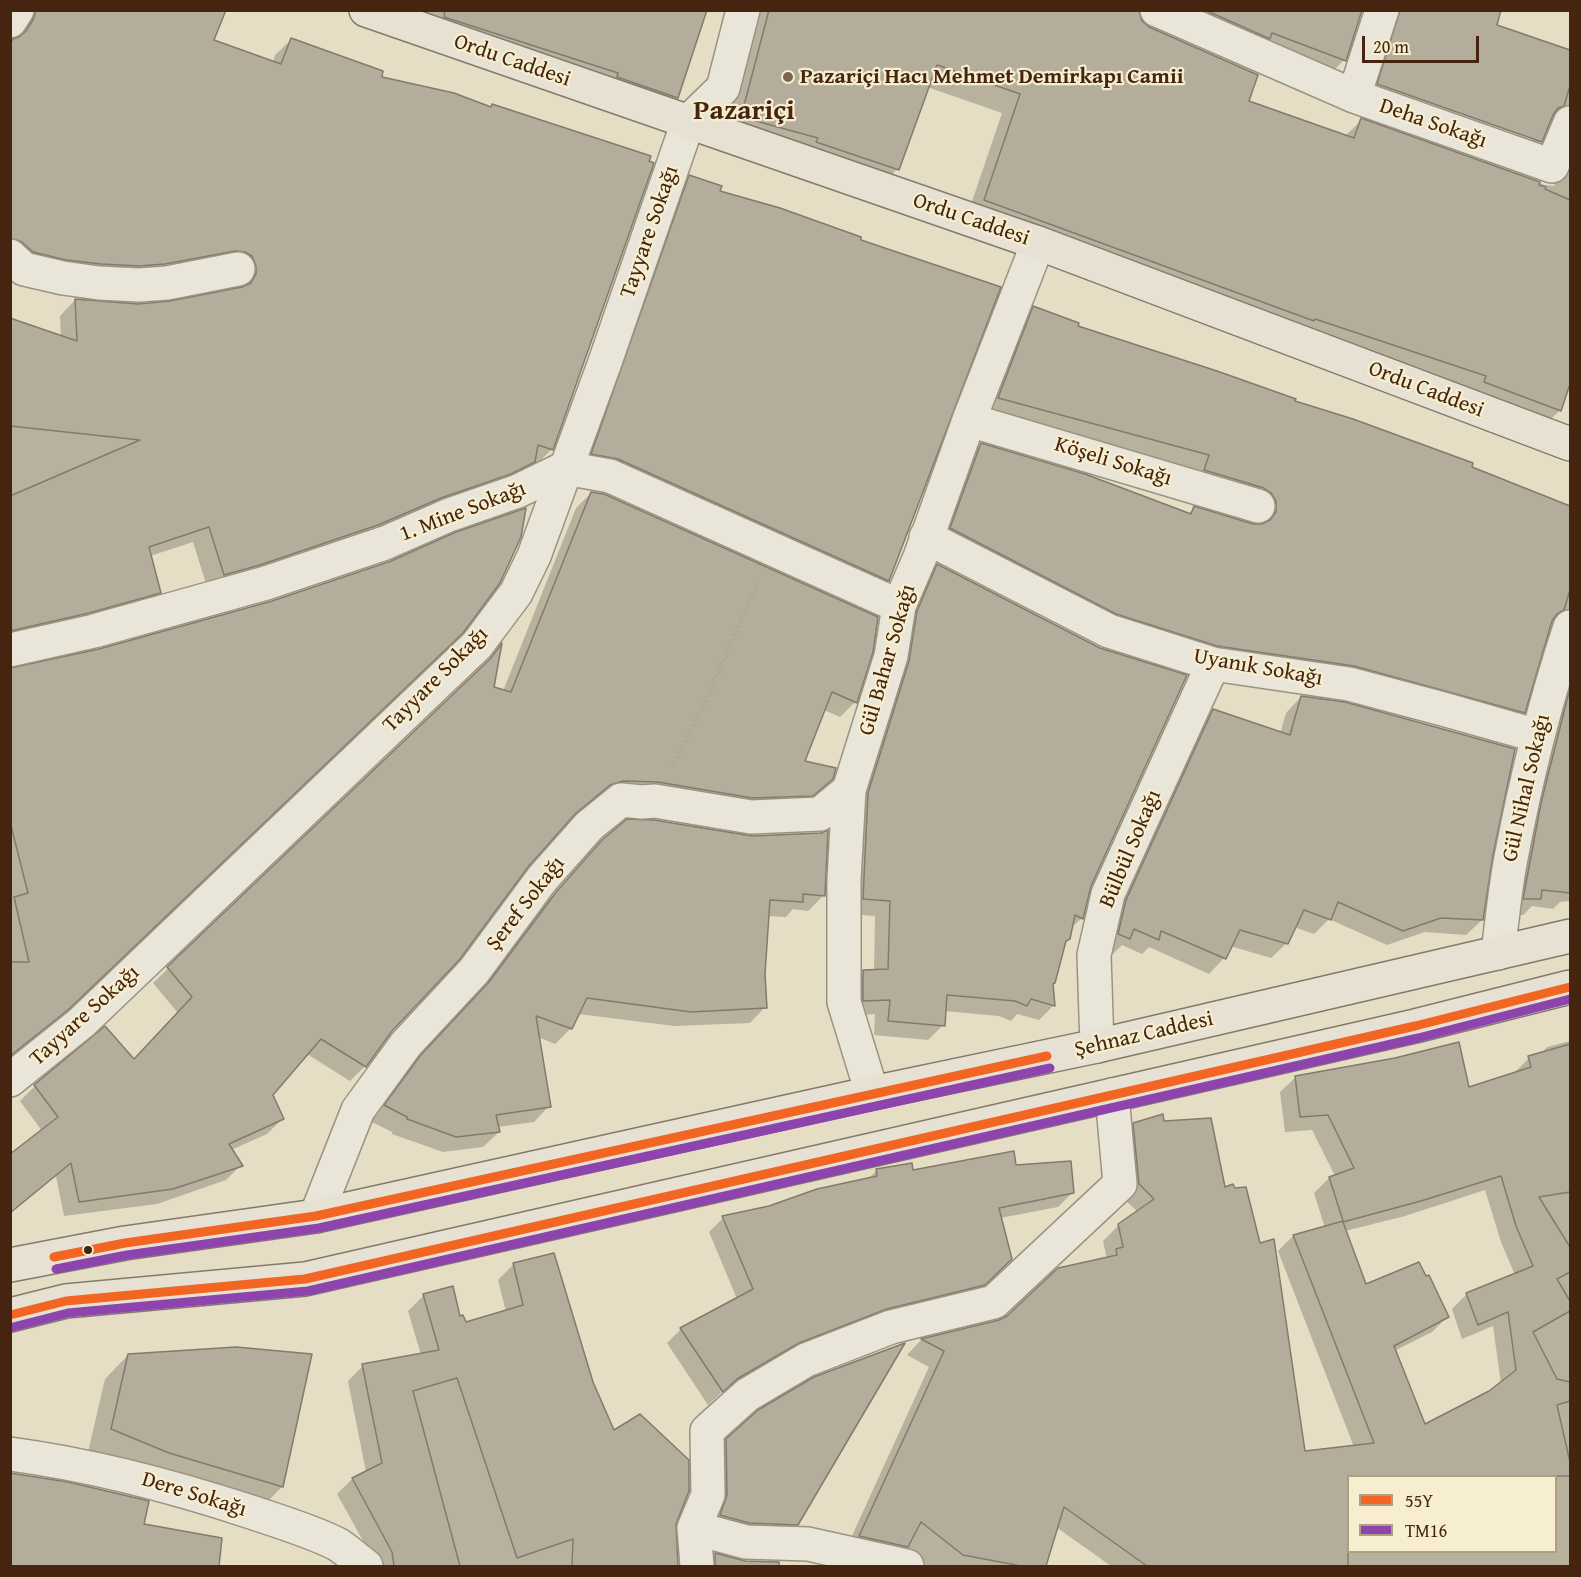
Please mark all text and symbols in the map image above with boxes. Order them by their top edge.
scale bar [1365,24,1482,62]
street label: Ordu Caddesi [450,29,574,93]
text: 20 m [1373,33,1409,60]
place label: Pazariçi Hacı Mehmet Demirkapı Camii [800,64,1184,90]
marker: Pazariçi Hacı Mehmet Demirkapı Camii [781,70,795,84]
street label: Deha Sokağı [1376,93,1490,155]
district label: Pazariçi [693,95,795,129]
street label: Tayyare Sokağı [615,162,685,302]
street label: Ordu Caddesi [909,188,1033,252]
street label: Ordu Caddesi [1364,356,1488,424]
street label: Köşeli Sokağı [1051,432,1175,492]
street label: 1. Mine Sokağı [396,476,530,548]
street label: Gül Bahar Sokağı [854,581,922,739]
street label: Tayyare Sokağı [378,622,494,738]
street label: Uyanık Sokağı [1191,644,1325,692]
street label: Gül Nihal Sokağı [1497,712,1557,864]
street label: Bülbül Sokağı [1094,786,1168,912]
street label: Şeref Sokağı [481,851,571,957]
street label: Tayyare Sokağı [25,960,145,1072]
street label: Şehnaz Caddesi [1072,1006,1216,1064]
unlabelled marker [82,1244,94,1256]
street label: Dere Sokağı [138,1467,250,1523]
legend [1347,1475,1557,1553]
text: 55Y [1405,1487,1433,1514]
text: TM16 [1405,1517,1447,1544]

